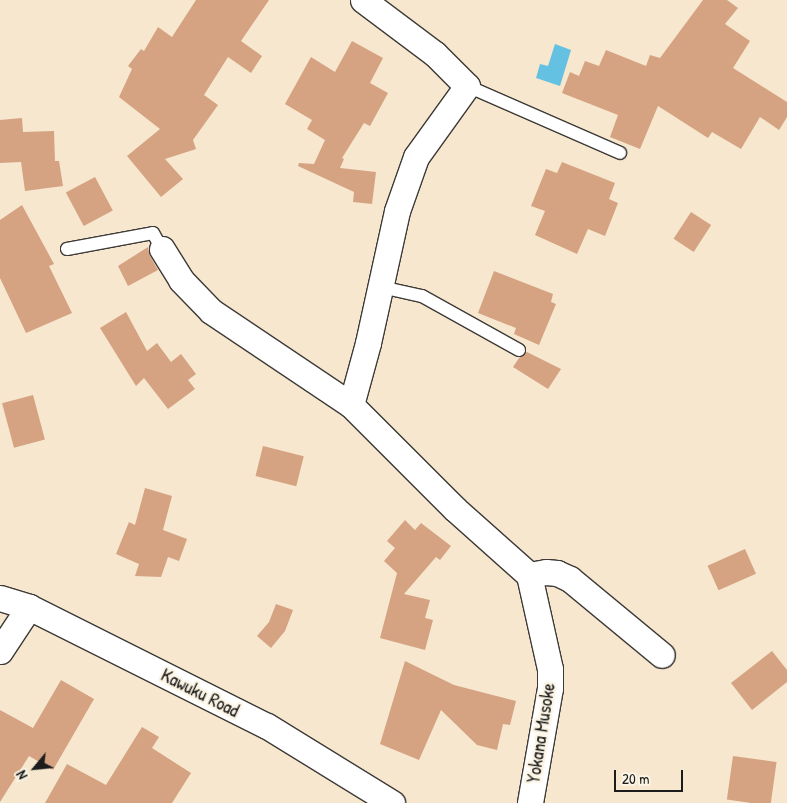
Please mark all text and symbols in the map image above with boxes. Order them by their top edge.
street label: Kawuku Road [157,664,243,722]
street label: Yokana Musoke [522,681,560,785]
north arrow [10,743,60,793]
scale bar [617,760,686,792]
text: N [11,768,31,783]
text: 20 m [622,768,649,789]

